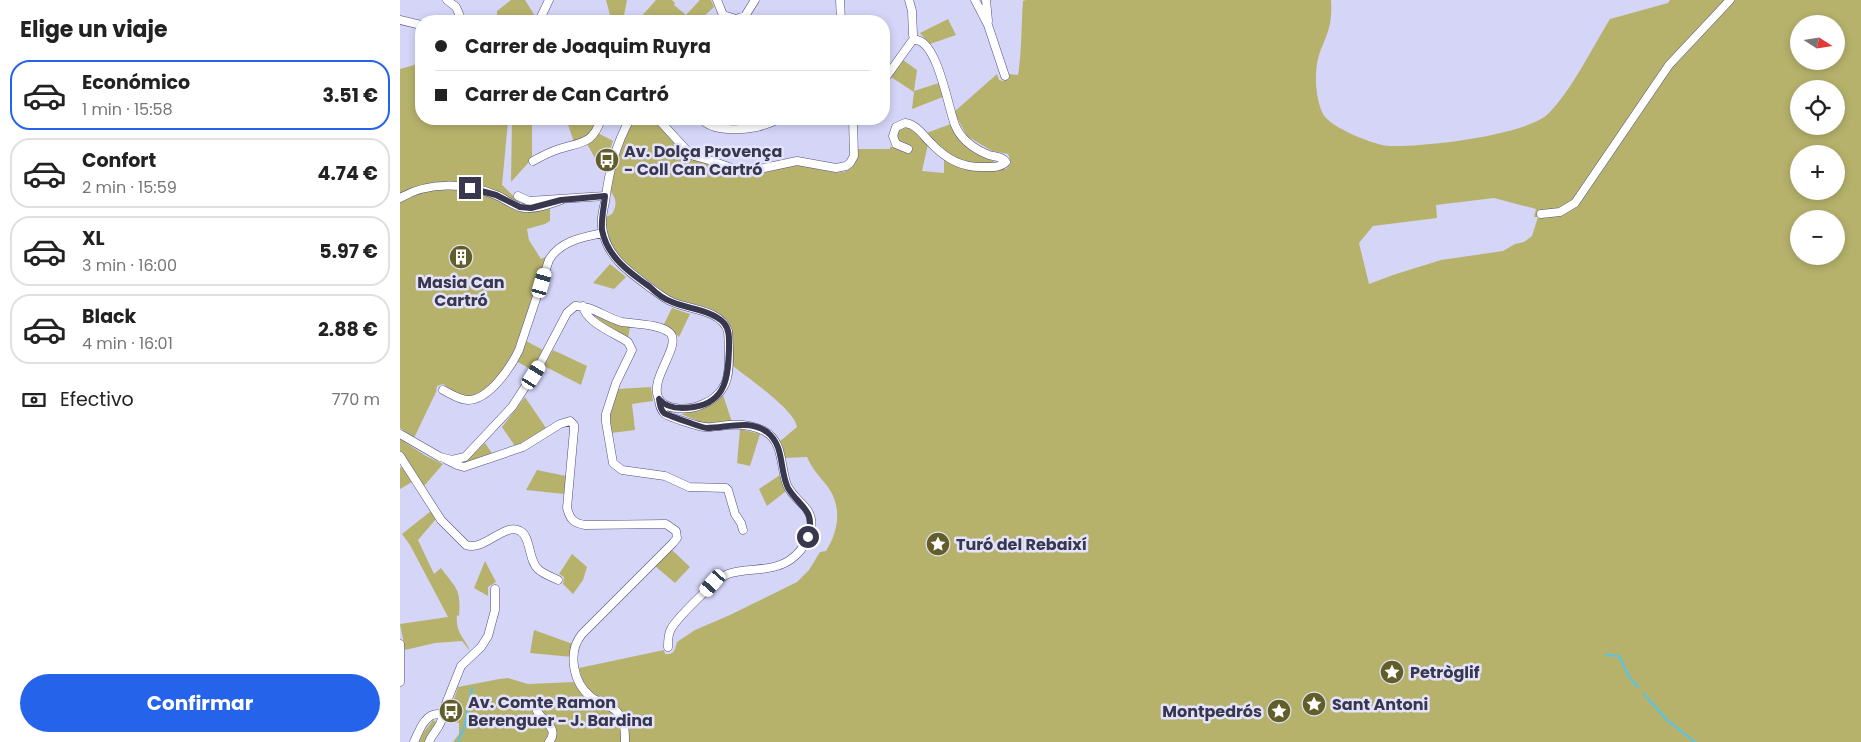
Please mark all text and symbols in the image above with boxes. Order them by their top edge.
text: Elige un viaje [20,14,168,45]
north arrow [1790,15,1845,70]
map controls [1790,15,1845,265]
text: Carrer de Joaquim Ruyra [465,33,711,60]
text: Económico [82,69,190,96]
icon: car [22,73,67,118]
button: locate [1790,80,1845,135]
text: Carrer de Can Cartró [465,81,669,108]
text: 3.51 € [323,82,378,109]
text: 1 min · 15:58 [82,98,173,121]
place label: Av. Dolça Provença - Coll Can Cartró [624,140,782,181]
button: + [1790,145,1845,200]
text: Confort [82,147,156,174]
bus stop icon: Av. Dolça Provença - Coll Can Cartró [594,147,620,173]
icon: car [22,151,67,196]
text: 4.74 € [318,160,378,187]
text: 2 min · 15:59 [82,176,177,199]
route end [459,177,481,199]
button: − [1790,210,1845,265]
text: XL [82,225,105,252]
icon: car [22,229,67,274]
text: 5.97 € [319,238,378,265]
building icon: Masia Can Cartró [448,244,474,270]
text: 3 min · 16:00 [82,254,177,277]
car [530,267,553,299]
place label: Masia Can Cartró [417,271,505,312]
text: Black [82,303,136,330]
icon: car [22,307,67,352]
text: 2.88 € [318,316,378,343]
text: 4 min · 16:01 [82,332,173,355]
car [519,358,548,392]
icon: cash [20,386,48,414]
text: Efectivo [60,386,134,413]
text: 770 m [332,388,380,411]
route start [797,526,819,548]
place icon: Turó del Rebaixí [925,531,951,557]
place label: Turó del Rebaixí [956,533,1087,556]
car [697,567,728,599]
place icon: Petròglif [1379,659,1405,685]
place label: Petròglif [1410,661,1480,684]
button: Confirmar [20,674,380,732]
place label: Av. Comte Ramon Berenguer - J. Bardina [468,691,653,732]
place icon: Sant Antoni [1301,691,1327,717]
place label: Sant Antoni [1332,693,1428,716]
bus stop icon: Av. Comte Ramon Berenguer - J. Bardina [438,698,464,724]
place icon: Montpedrós [1266,698,1292,724]
place label: Montpedrós [1162,700,1262,723]

